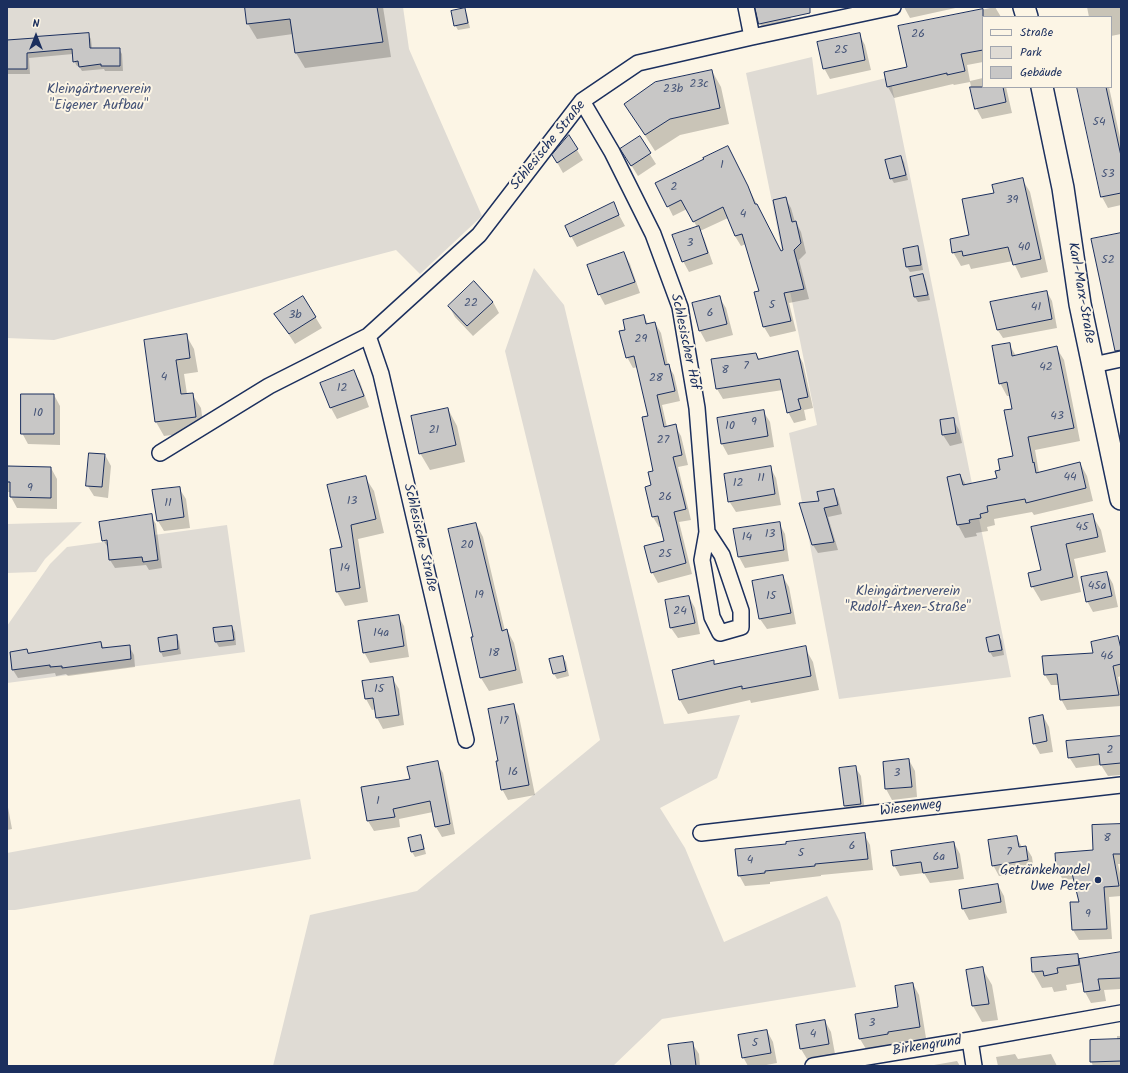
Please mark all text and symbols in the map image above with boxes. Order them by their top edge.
text: N [33,15,39,33]
north arrow [16,16,56,56]
legend [982,16,1112,88]
text: Straße [1020,23,1053,42]
house number: 26 [911,28,925,42]
text: Park [1020,43,1042,62]
house number: 25 [834,44,848,58]
text: Gebäude [1020,63,1062,82]
house number: 23c [689,78,709,92]
park label: Kleingärtnerverein "Eigener Aufbau" [47,83,151,116]
house number: 23b [663,83,683,97]
street label: Schlesische Straße [508,98,590,194]
house number: 54 [1092,116,1106,130]
house number: 1 [720,159,724,173]
house number: 53 [1101,168,1115,182]
house number: 2 [671,181,677,195]
house number: 39 [1006,194,1018,208]
house number: 4 [740,208,746,222]
house number: 3 [687,237,693,251]
house number: 40 [1018,241,1030,255]
street label: Karl-Marx-Straße [1063,241,1097,345]
house number: 52 [1101,254,1115,268]
street label: Schlesischer Hof [666,293,702,391]
house number: 22 [464,297,478,311]
house number: 5 [769,299,775,313]
house number: 41 [1031,301,1041,315]
house number: 6 [707,307,713,321]
house number: 3b [288,309,302,323]
house number: 29 [635,333,647,347]
house number: 7 [743,360,749,374]
house number: 42 [1039,361,1053,375]
house number: 8 [721,364,729,378]
house number: 4 [161,371,167,385]
house number: 28 [649,372,663,386]
house number: 12 [337,382,347,396]
house number: 10 [33,407,43,421]
house number: 43 [1050,410,1064,424]
house number: 9 [751,416,757,430]
house number: 10 [725,420,735,434]
house number: 21 [429,424,439,438]
house number: 27 [657,434,669,448]
house number: 44 [1063,471,1077,485]
house number: 11 [757,472,765,486]
house number: 12 [733,477,743,491]
house number: 9 [27,482,33,496]
street label: Schlesische Straße [398,482,440,594]
house number: 26 [658,491,672,505]
house number: 13 [347,495,357,509]
house number: 11 [164,497,172,511]
house number: 45 [1075,521,1089,535]
house number: 13 [765,528,775,542]
house number: 14 [742,531,752,545]
house number: 20 [461,539,473,553]
house number: 25 [658,548,672,562]
house number: 14 [340,562,350,576]
house number: 45a [1088,580,1106,594]
park label: Kleingärtnerverein "Rudolf-Axen-Straße" [845,585,971,618]
house number: 19 [474,589,484,603]
house number: 15 [766,590,776,604]
house number: 24 [673,605,687,619]
house number: 14a [373,627,389,641]
house number: 18 [489,647,499,661]
house number: 46 [1100,650,1114,664]
house number: 15 [374,683,384,697]
house number: 17 [499,715,509,729]
house number: 2 [1107,744,1113,758]
house number: 16 [508,766,518,780]
house number: 3 [894,767,900,781]
house number: 1 [376,795,380,809]
street label: Wiesenweg [879,797,943,821]
house number: 8 [1103,832,1111,846]
house number: 6 [849,840,855,854]
house number: 7 [1006,846,1012,860]
house number: 5 [798,847,804,861]
house number: 6a [933,851,945,865]
house number: 4 [747,854,753,868]
place label: Getränkehandel Uwe Peter [1000,864,1090,896]
marker: Getränkehandel Uwe Peter [1093,875,1103,885]
house number: 9 [1085,908,1091,922]
house number: 3 [869,1017,875,1031]
house number: 4 [810,1028,816,1042]
street label: Birkengrund [891,1033,963,1061]
house number: 5 [752,1037,758,1051]

